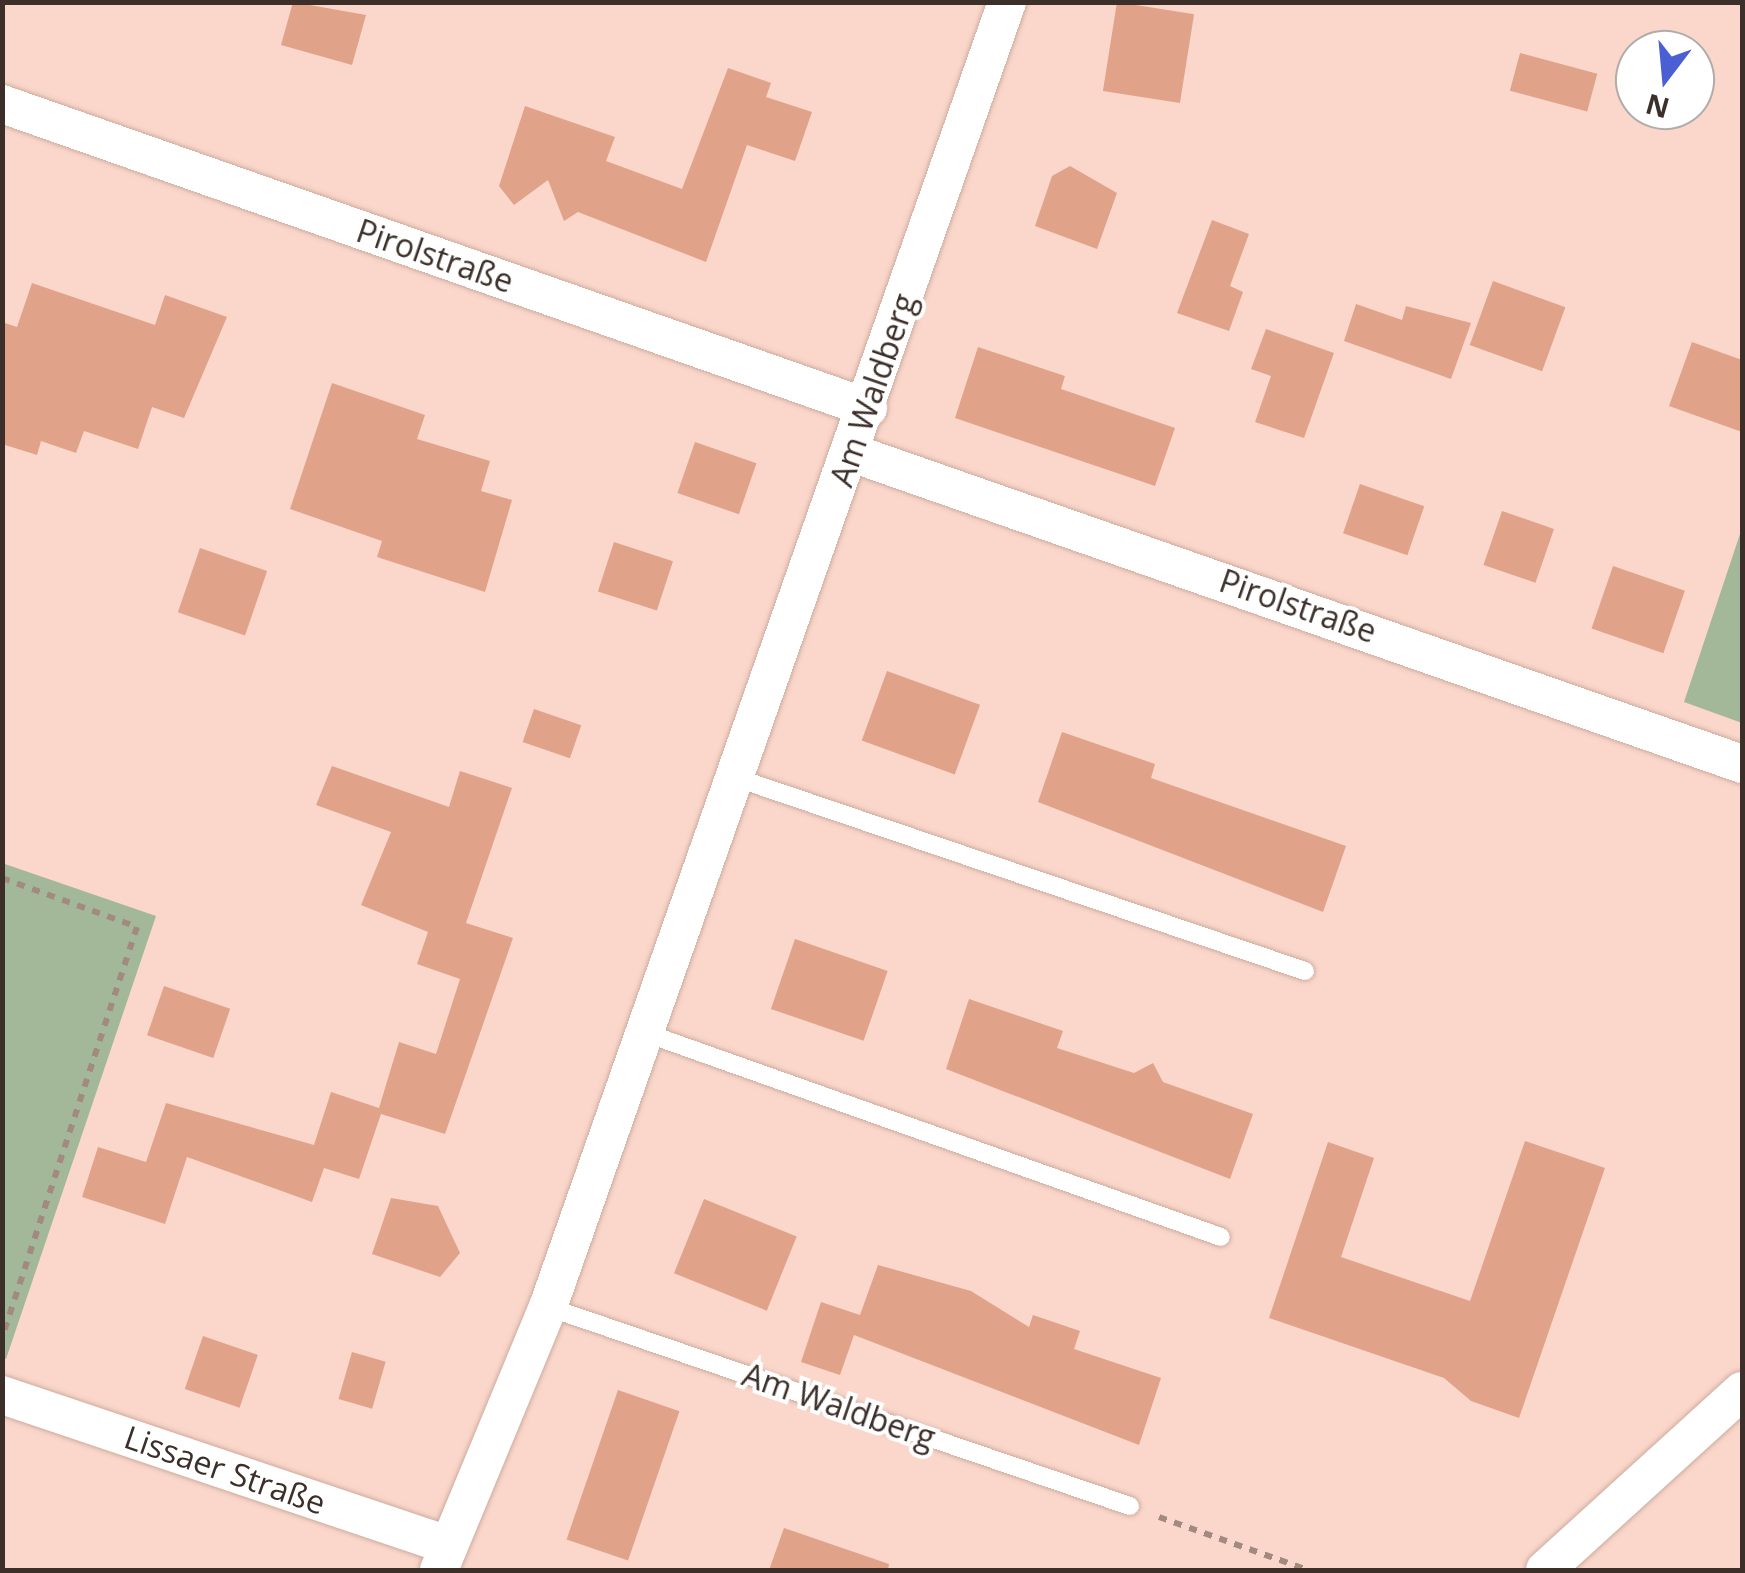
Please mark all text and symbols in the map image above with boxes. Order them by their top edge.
north arrow [1615,30,1715,130]
text: N [1641,86,1673,128]
street label: Pirolstraße [352,211,518,301]
street label: Am Waldberg [822,289,924,491]
street label: Pirolstraße [1215,561,1381,651]
street label: Am Waldberg [738,1355,940,1457]
street label: Lissaer Straße [119,1418,331,1522]

